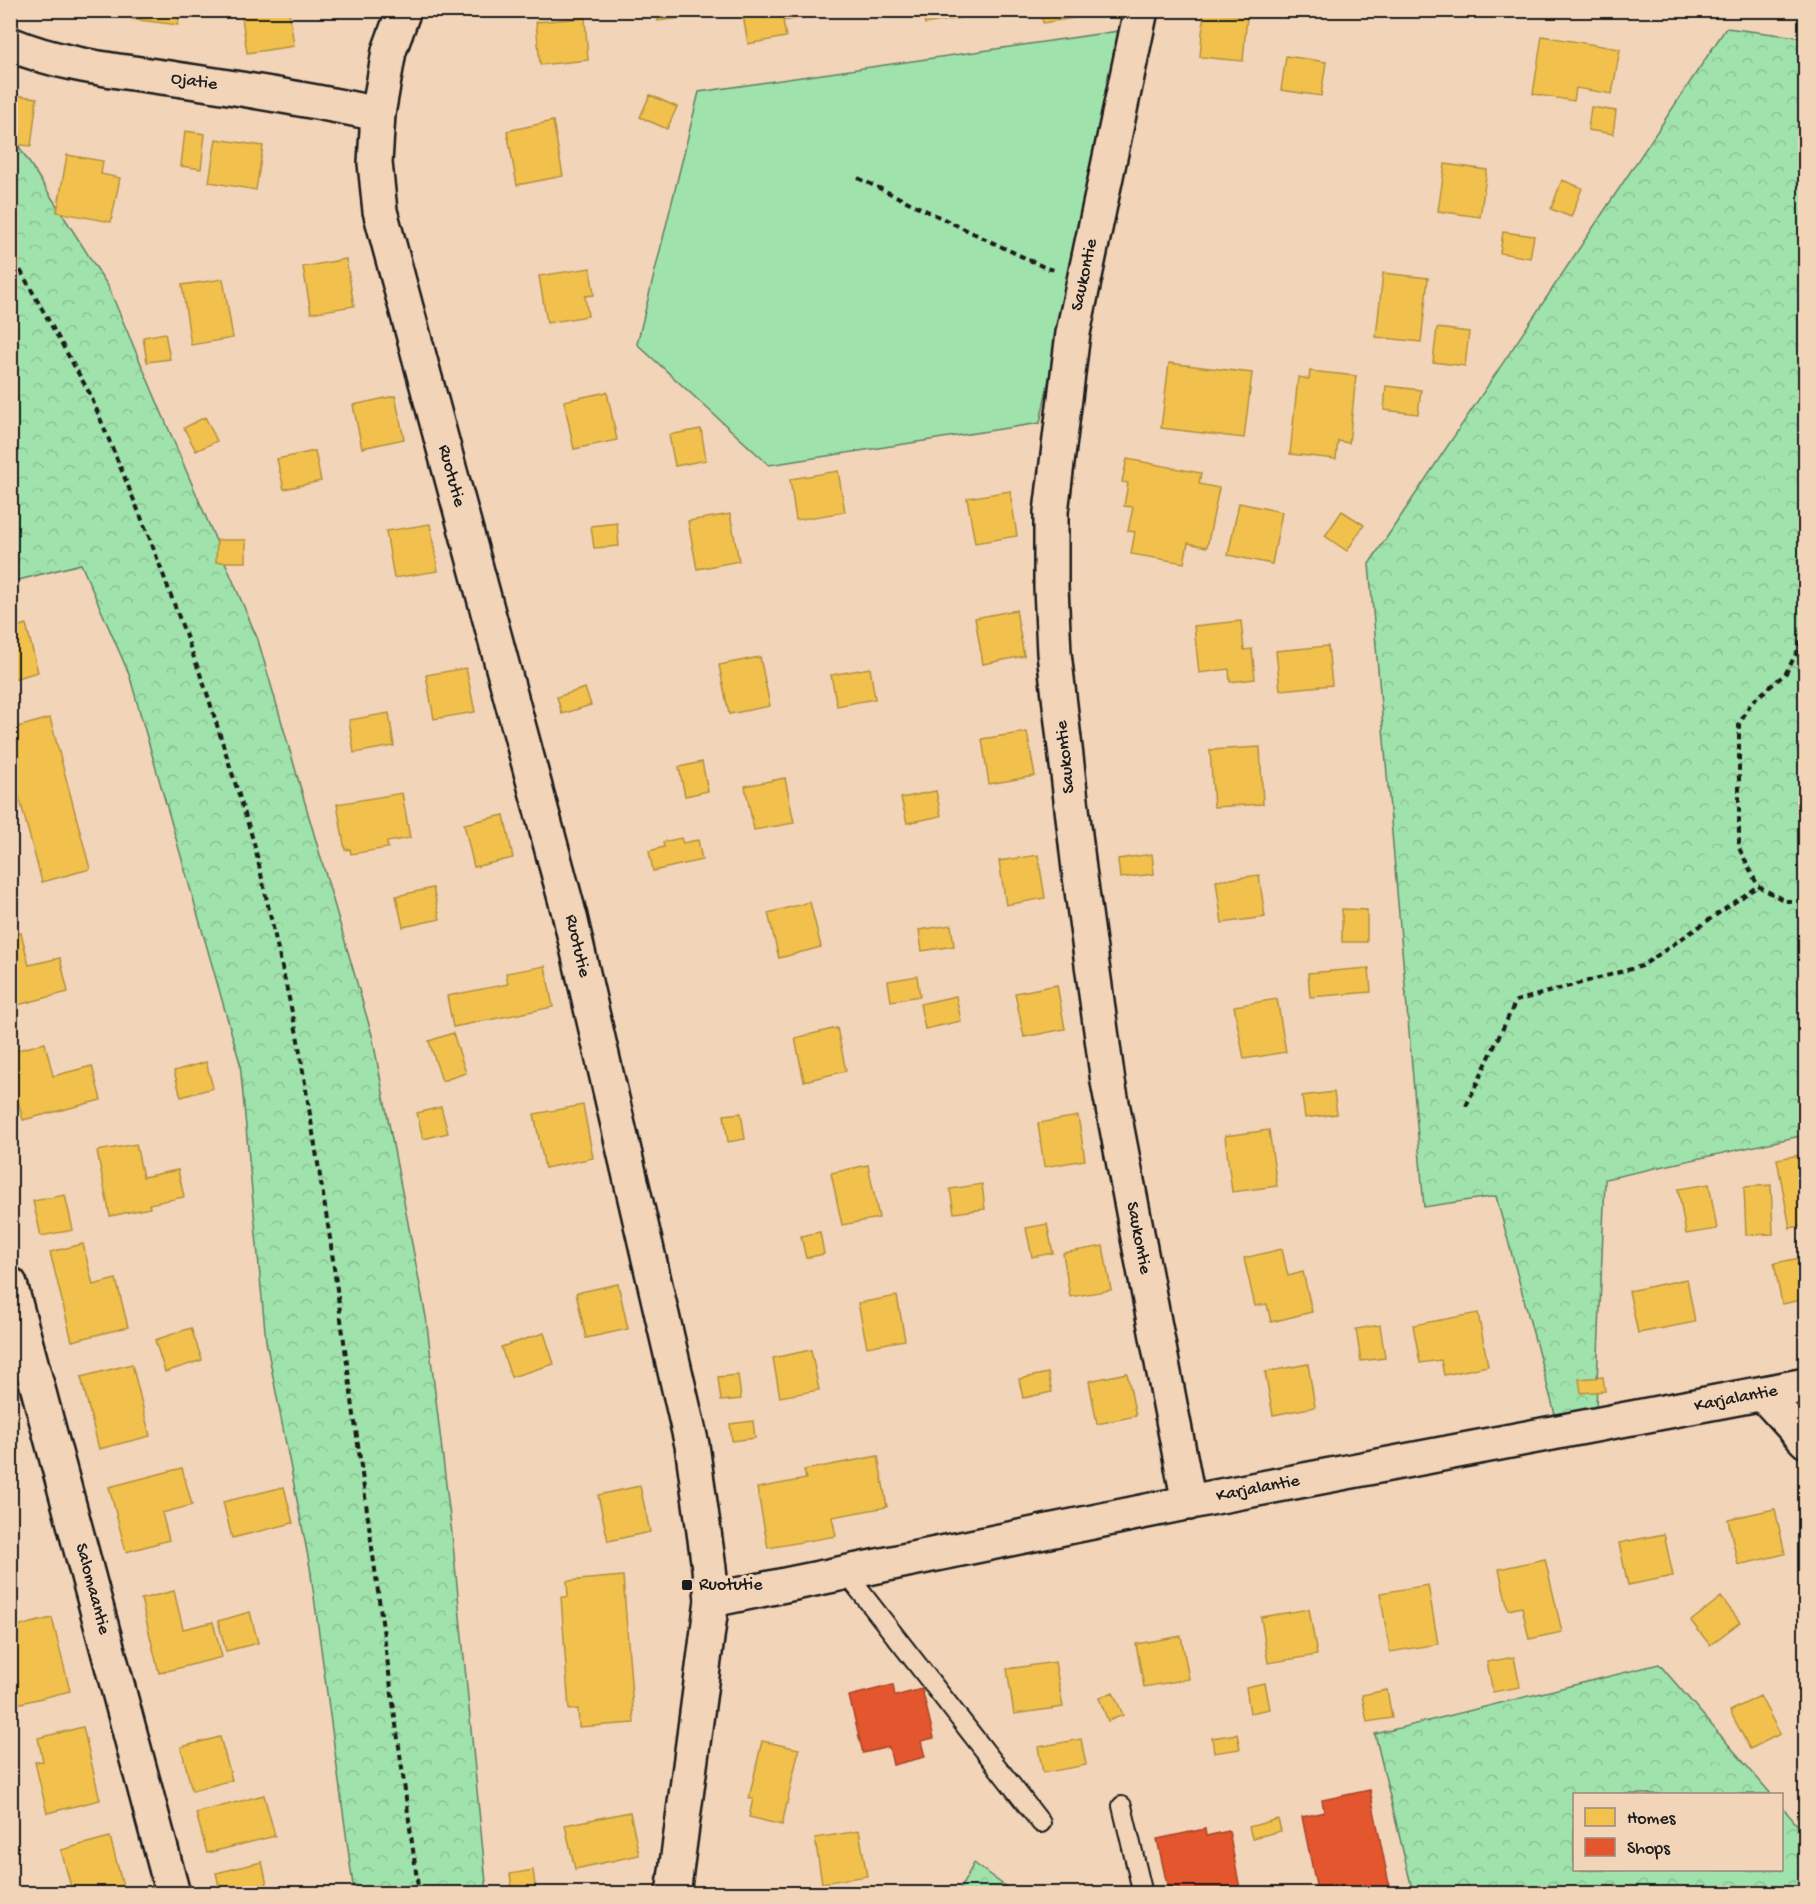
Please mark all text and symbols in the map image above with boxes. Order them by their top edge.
street label: Ojatie [169,68,219,96]
street label: Saukontie [1067,236,1103,313]
street label: Ruotutie [433,443,470,510]
street label: Saukontie [1052,719,1080,795]
street label: Ruotutie [560,913,595,980]
street label: Saukontie [1121,1200,1155,1277]
street label: Karjalantie [1692,1380,1780,1417]
street label: Karjalantie [1214,1470,1302,1507]
street label: Salomaantie [70,1541,114,1638]
place label: Ruotutie [699,1575,763,1596]
marker: Ruotutie [680,1578,694,1592]
legend [1573,1793,1783,1871]
text: Homes [1627,1809,1677,1830]
text: Shops [1627,1839,1671,1860]

